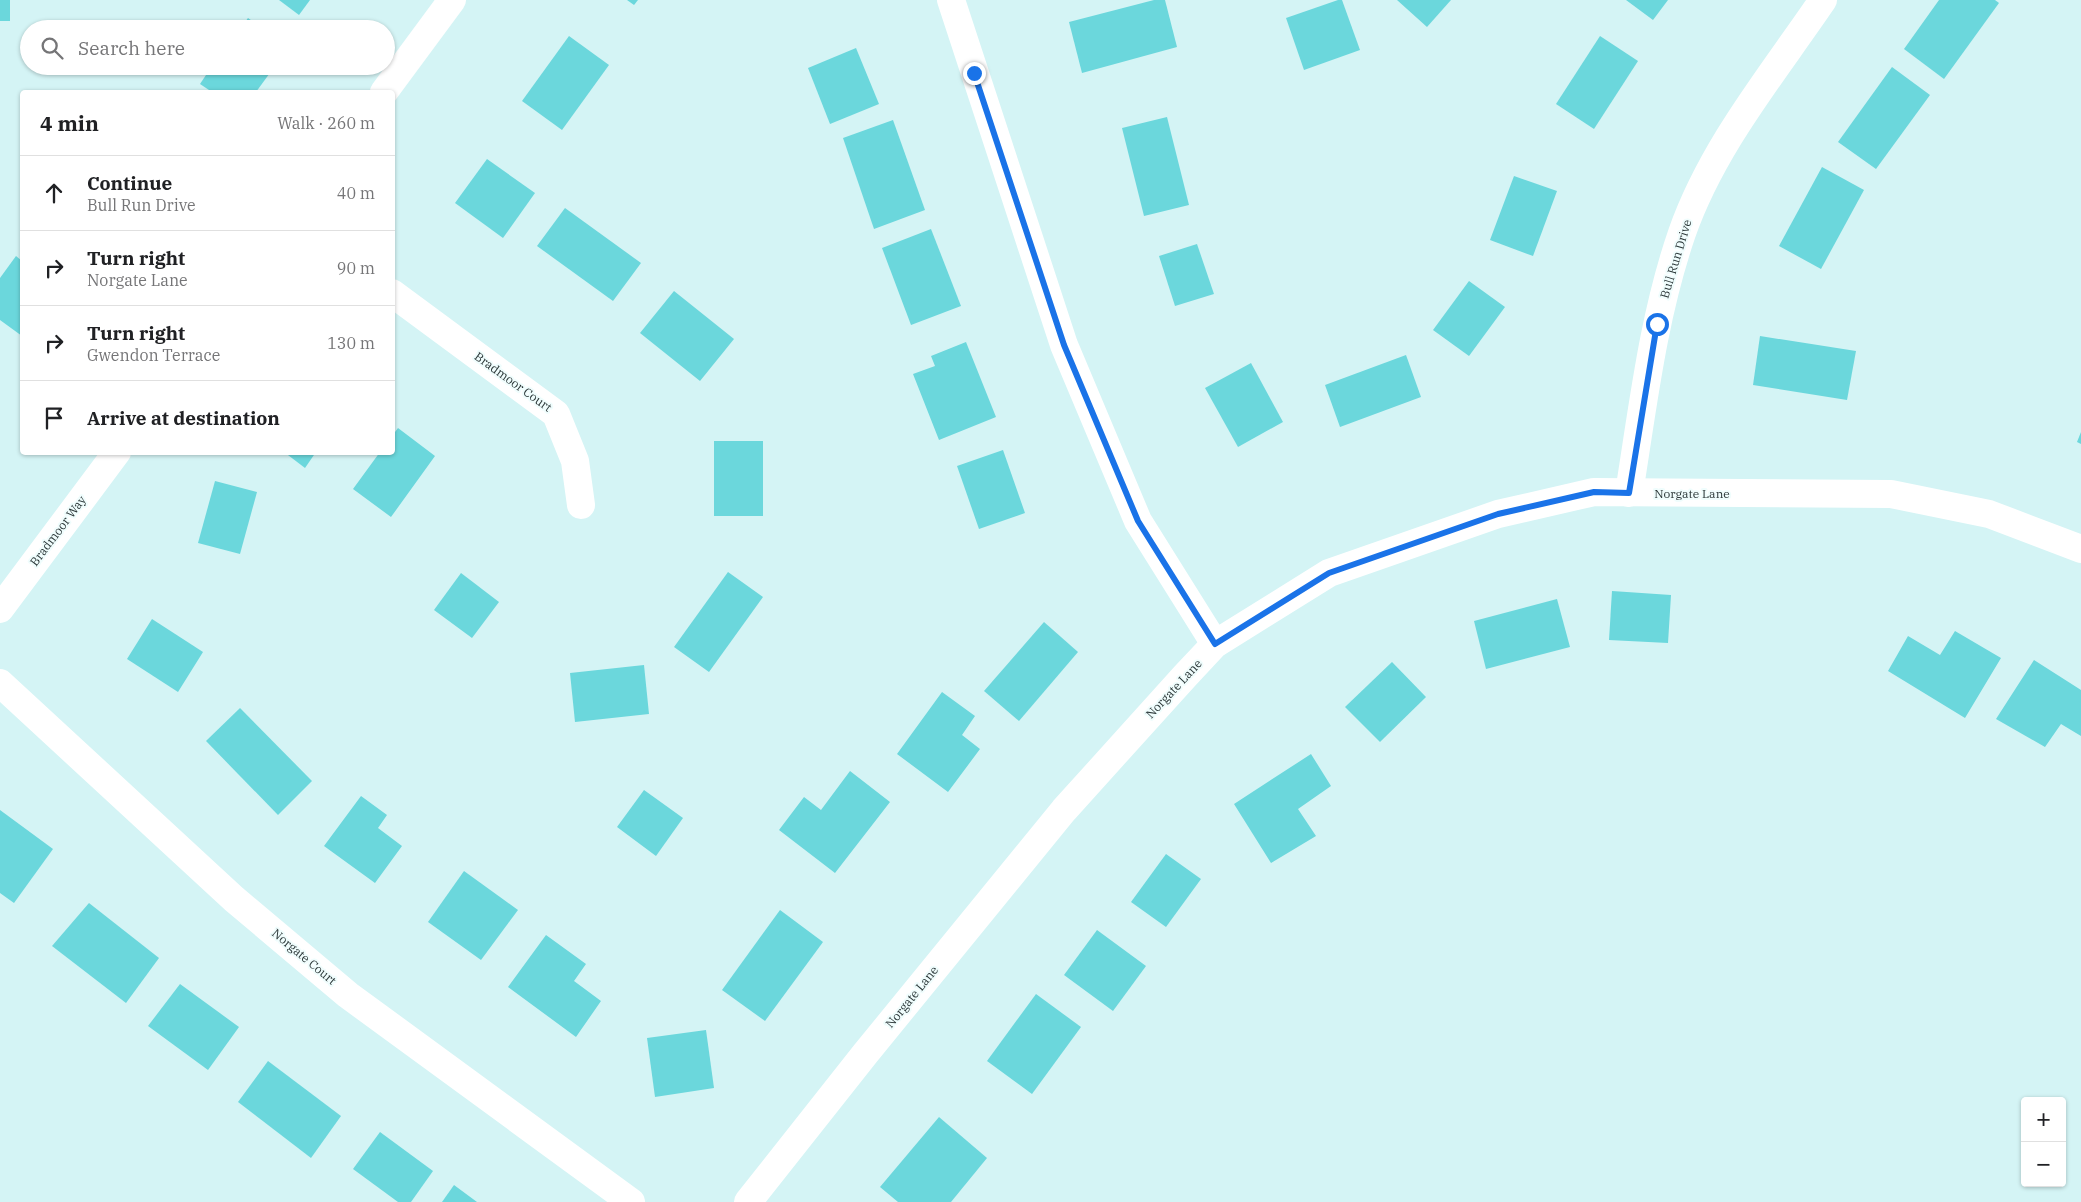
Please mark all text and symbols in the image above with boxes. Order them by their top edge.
search box [20,20,395,75]
icon: search [38,34,66,62]
text: Search here [78,36,185,60]
route end [963,62,986,85]
text: 4 min [40,109,99,137]
text: Walk · 260 m [277,113,375,133]
text: Continue [87,171,172,195]
icon: ahead [40,179,68,207]
text: 40 m [337,183,375,203]
text: Bull Run Drive [87,195,196,215]
street label: Bull Run Drive [1656,218,1695,300]
text: Turn right [87,246,185,270]
icon: right [40,254,68,282]
text: 90 m [337,258,375,278]
text: Norgate Lane [87,270,188,290]
route start [1646,313,1669,336]
text: Turn right [87,321,185,345]
icon: right [40,329,68,357]
text: 130 m [327,333,375,353]
text: Gwendon Terrace [87,345,220,365]
street label: Bradmoor Court [472,349,555,415]
icon: arrive [40,404,68,432]
text: Arrive at destination [87,406,280,430]
street label: Norgate Lane [1654,486,1730,501]
street label: Bradmoor Way [26,492,89,569]
street label: Norgate Lane [1142,656,1205,721]
street label: Norgate Court [269,925,340,988]
street label: Norgate Lane [882,963,941,1031]
map controls [2021,1097,2066,1187]
button: + [2021,1097,2066,1142]
button: − [2021,1142,2066,1187]

